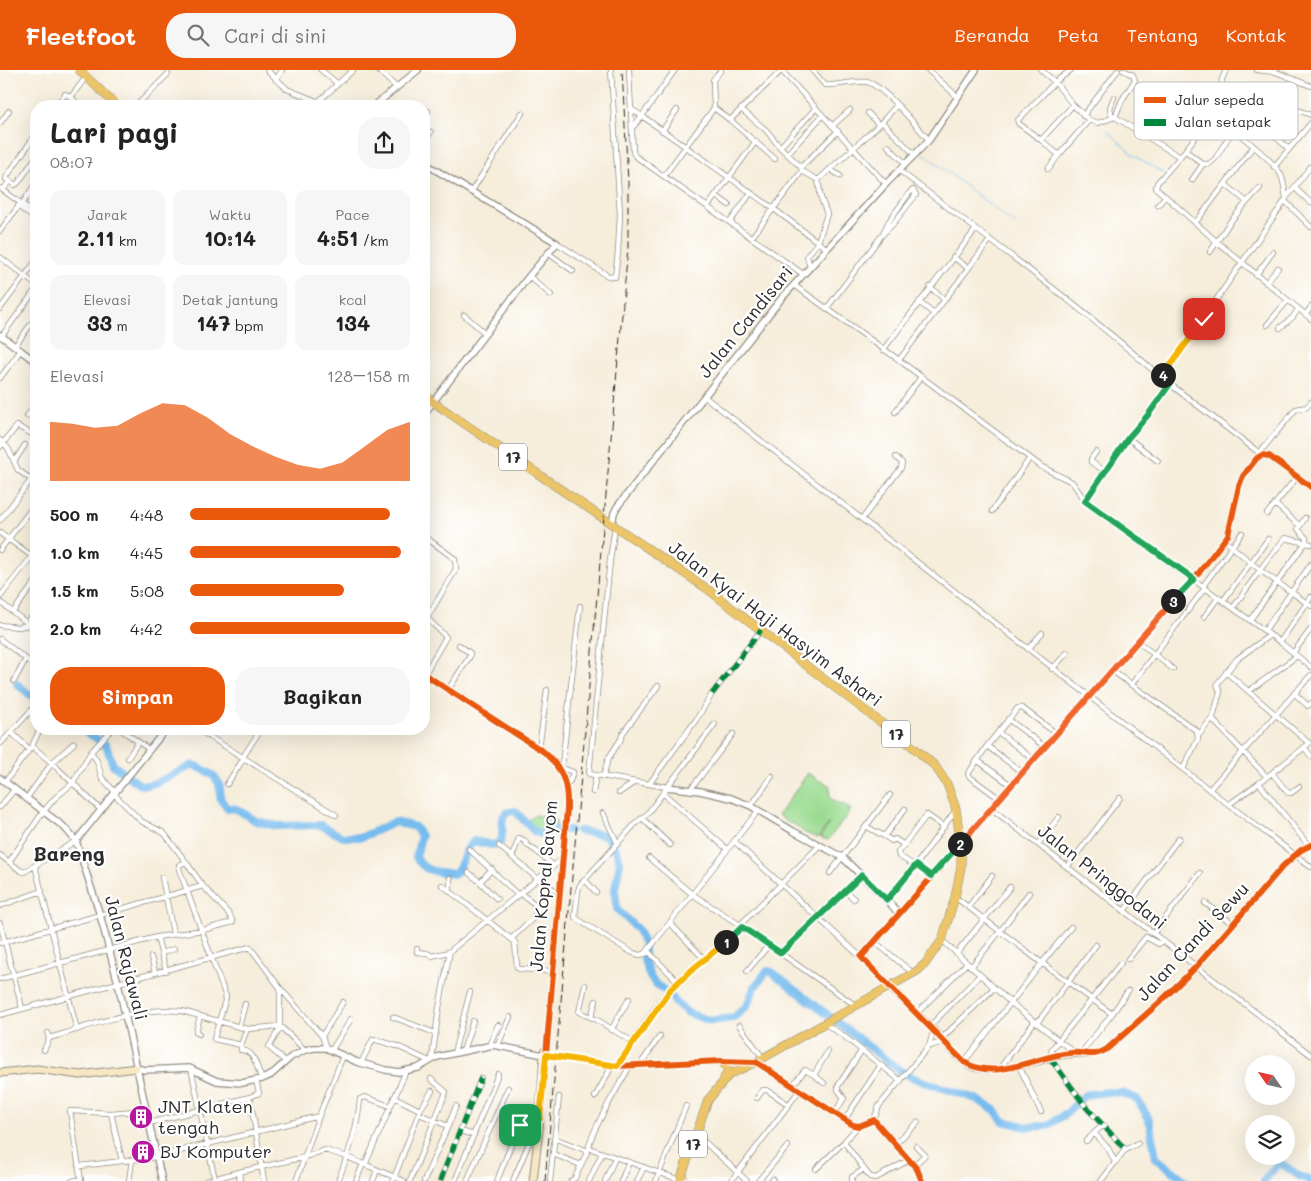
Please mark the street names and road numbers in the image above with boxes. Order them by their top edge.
street label: Jalan Candisari [692,260,798,383]
road number: 17 [499,444,527,471]
street label: Jalan Kyai Haji Hasyim Ashari [664,535,887,712]
road number: 17 [882,721,910,748]
street label: Jalan Kopral Sayom [524,799,562,972]
street label: Jalan Pringgodani [1033,818,1172,934]
street label: Jalan Candi Sewu [1131,877,1254,1006]
street label: Jalan Rajawali [100,893,154,1023]
road number: 17 [679,1130,707,1158]

